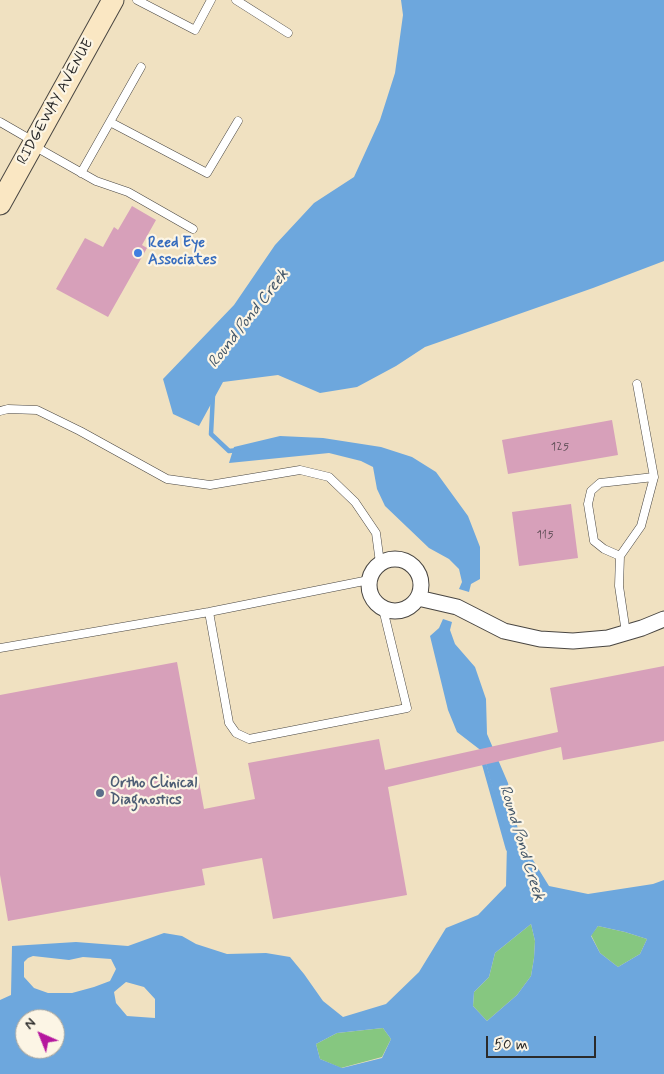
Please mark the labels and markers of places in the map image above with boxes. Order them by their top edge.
place label: Reed Eye Associates [148,235,217,270]
marker: Reed Eye Associates [132,247,144,259]
place label: Ortho Clinical Diagnostics [110,775,197,810]
marker: Ortho Clinical Diagnostics [94,787,106,799]

